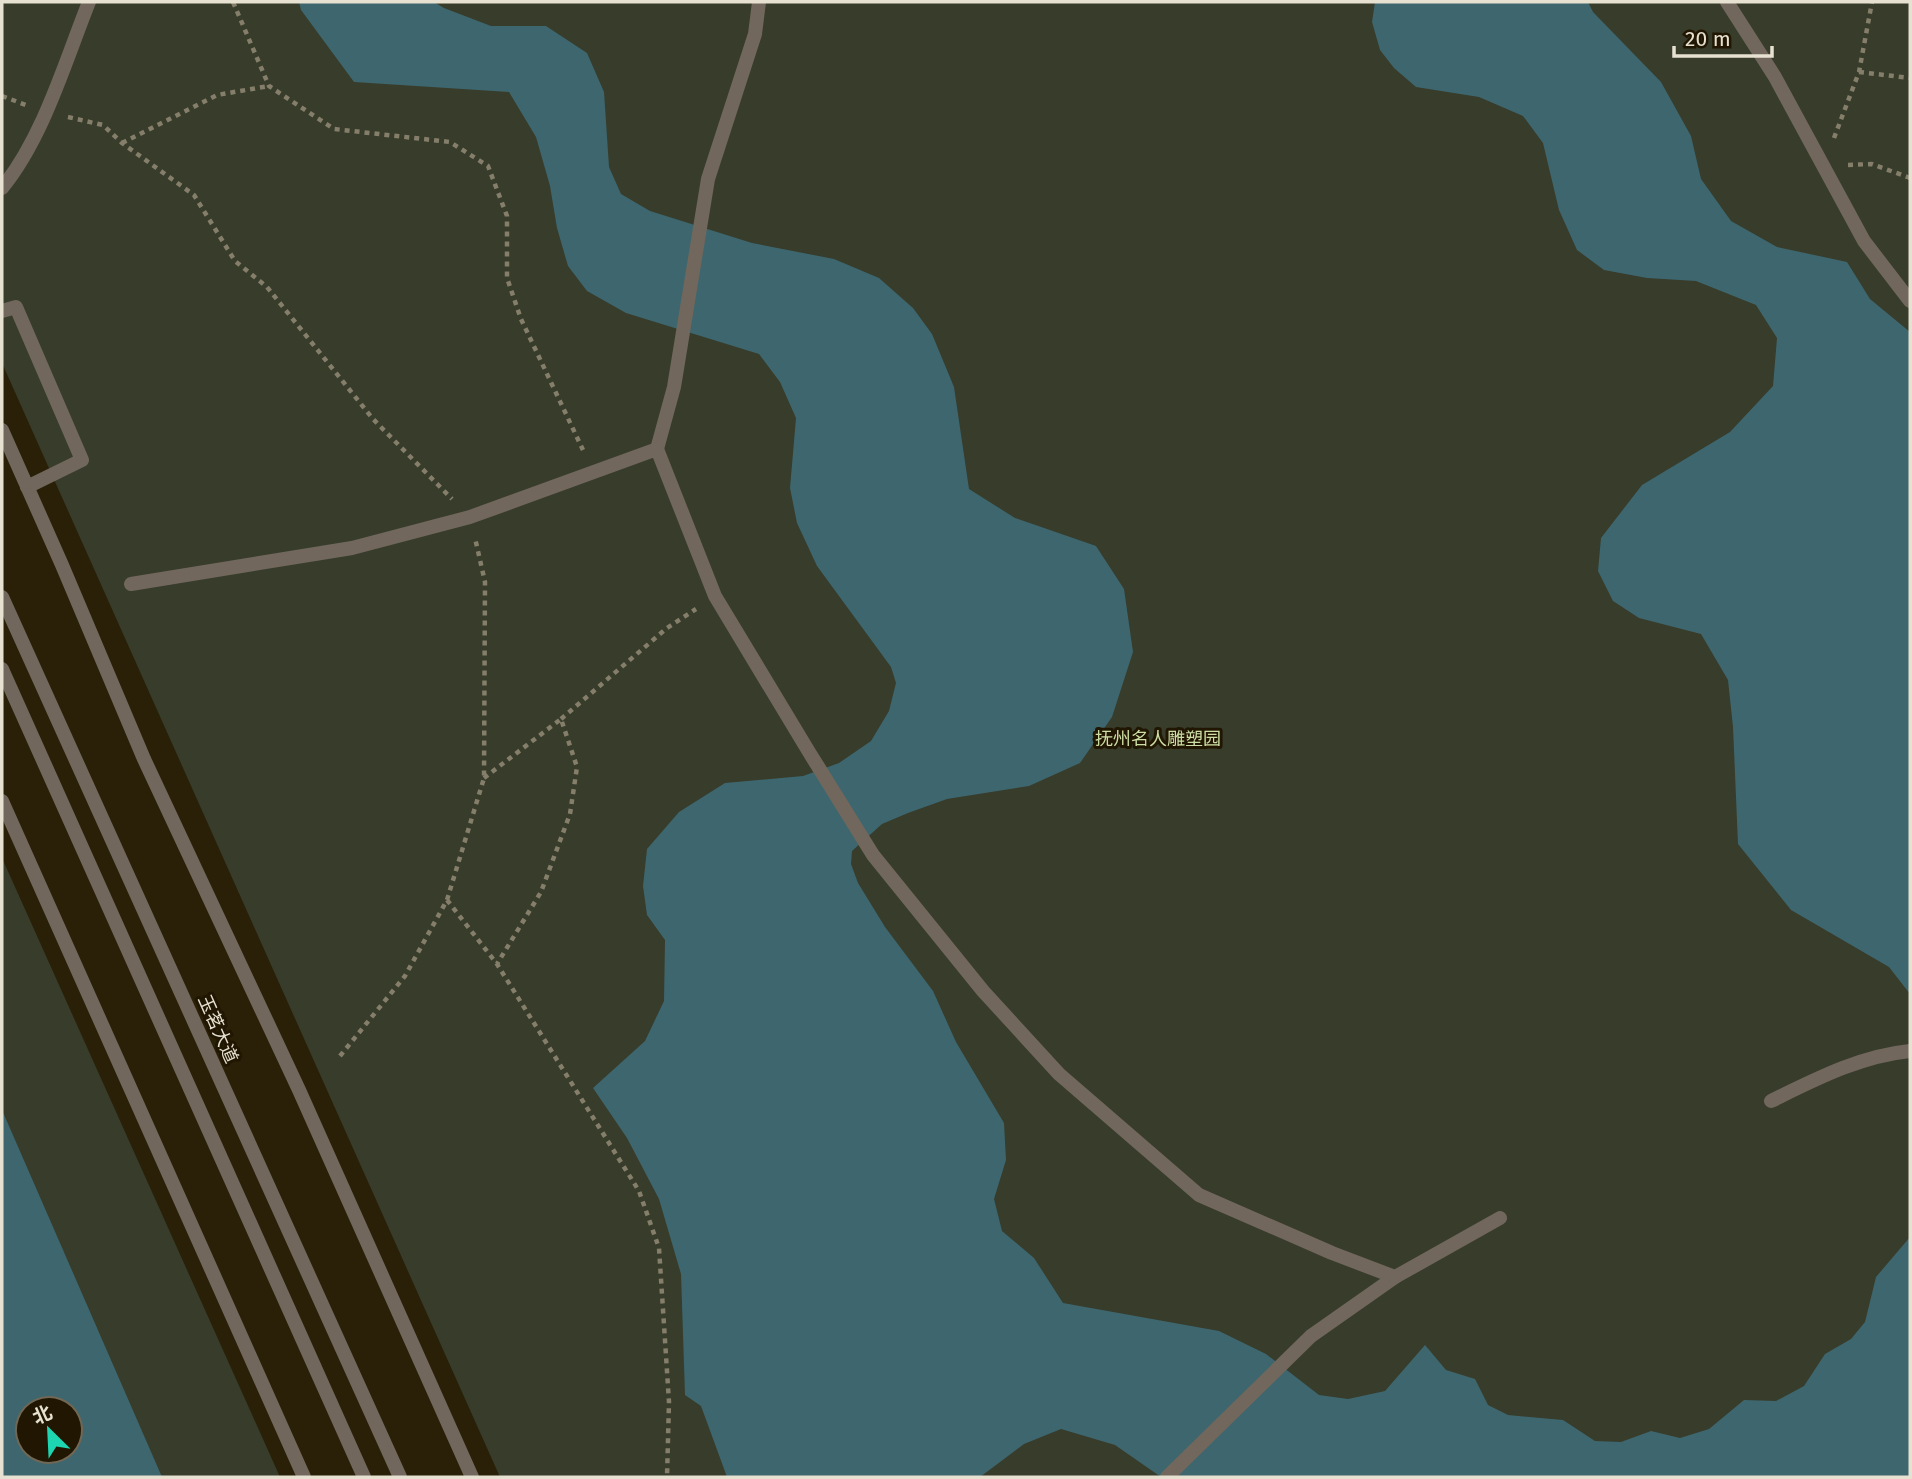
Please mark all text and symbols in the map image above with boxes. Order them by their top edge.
scale bar [1674,14,1772,58]
text: 20 m [1685,26,1731,52]
park label: 抚州名人雕塑园 [1095,728,1221,750]
street label: 玉茗大道 [193,992,243,1066]
north arrow [14,1395,84,1465]
text: 北 [29,1401,56,1429]

